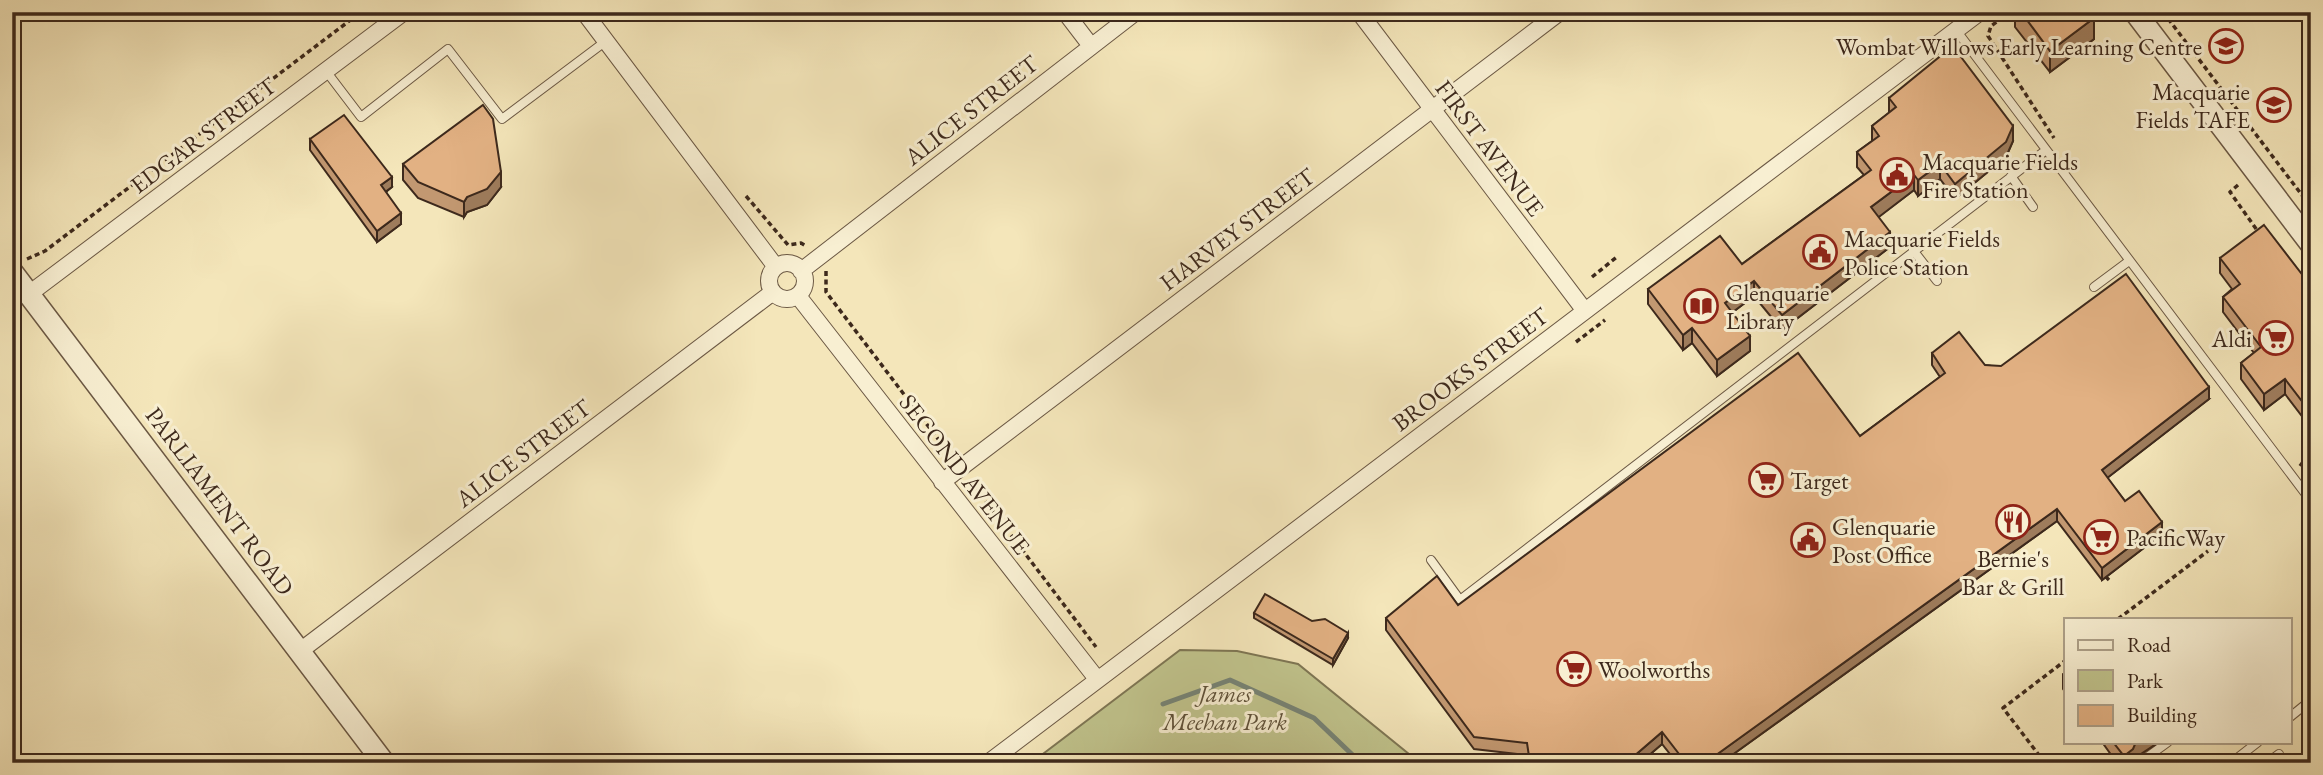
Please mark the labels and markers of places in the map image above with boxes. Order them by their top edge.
school or university icon: Wombat Willows Early Learning Centre [2207,27,2245,65]
place label: Wombat Willows Early Learning Centre [1836,31,2202,62]
place label: Macquarie Fields TAFE [2136,76,2250,135]
school or university icon: Macquarie Fields TAFE [2255,86,2293,124]
place label: Macquarie Fields Fire Station [1922,146,2078,205]
public building icon: Macquarie Fields Fire Station [1878,156,1916,194]
place label: Macquarie Fields Police Station [1844,223,2000,282]
public building icon: Macquarie Fields Police Station [1801,233,1839,271]
place label: Glenquarie Library [1726,277,1829,336]
library icon: Glenquarie Library [1682,287,1720,325]
supermarket icon: Aldi [2257,319,2295,357]
place label: Aldi [2211,323,2252,354]
supermarket icon: Target [1747,461,1785,499]
place label: Target [1790,465,1849,496]
restaurant icon: Bernie's Bar & Grill [1994,503,2032,541]
place label: Glenquarie Post Office [1832,511,1935,570]
supermarket icon: PacificWay [2082,518,2120,556]
public building icon: Glenquarie Post Office [1789,521,1827,559]
place label: PacificWay [2126,522,2225,553]
place label: Bernie's Bar & Grill [1962,543,2064,602]
supermarket icon: Woolworths [1555,650,1593,688]
place label: Woolworths [1598,654,1710,685]

